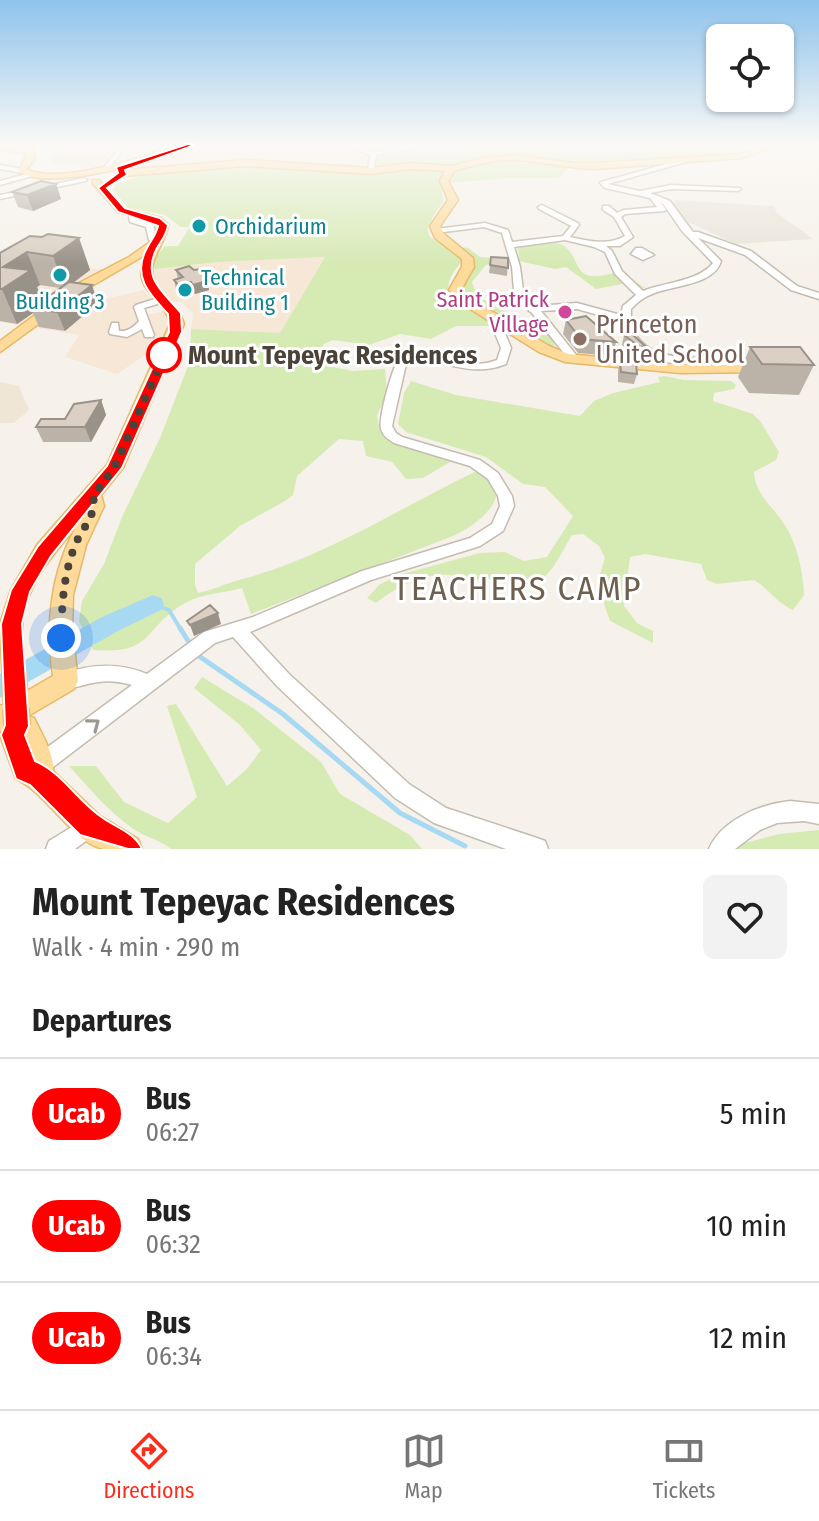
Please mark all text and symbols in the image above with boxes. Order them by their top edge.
map controls [706,24,794,112]
button: locate [706,24,794,112]
place label: Orchidarium [215,213,327,240]
marker: Orchidarium [190,217,208,235]
place label: Technical Building 1 [201,264,289,316]
marker: Building 3 [51,266,69,284]
marker: Technical Building 1 [176,281,194,299]
place label: Saint Patrick Village [437,286,550,338]
place label: Building 3 [15,288,105,315]
marker: Saint Patrick Village [556,303,574,321]
place label: Princeton United School [596,309,745,370]
marker: Princeton United School [571,330,589,348]
marker: Mount Tepeyac Residences [147,338,181,372]
place label: Mount Tepeyac Residences [188,340,477,371]
district label: TEACHERS CAMP [393,568,643,609]
your location [41,618,81,658]
one-way arrow [85,719,100,733]
button: heart [703,875,787,959]
text: Mount Tepeyac Residences [32,879,455,925]
text: Walk · 4 min · 290 m [32,932,240,963]
text: Departures [32,1003,172,1039]
text: Bus [145,1081,191,1117]
text: 5 min [720,1096,787,1132]
text: Ucab [48,1097,105,1130]
text: 06:27 [145,1117,199,1148]
text: Bus [145,1193,191,1229]
text: 10 min [706,1208,787,1244]
text: Ucab [48,1209,105,1242]
text: 06:32 [145,1229,201,1260]
text: Bus [145,1305,191,1341]
text: 12 min [709,1320,787,1356]
text: Ucab [48,1321,105,1354]
text: 06:34 [145,1341,202,1372]
tab: Directions [104,1429,195,1504]
tab: Map [402,1429,446,1504]
tab: Tickets [653,1429,715,1504]

